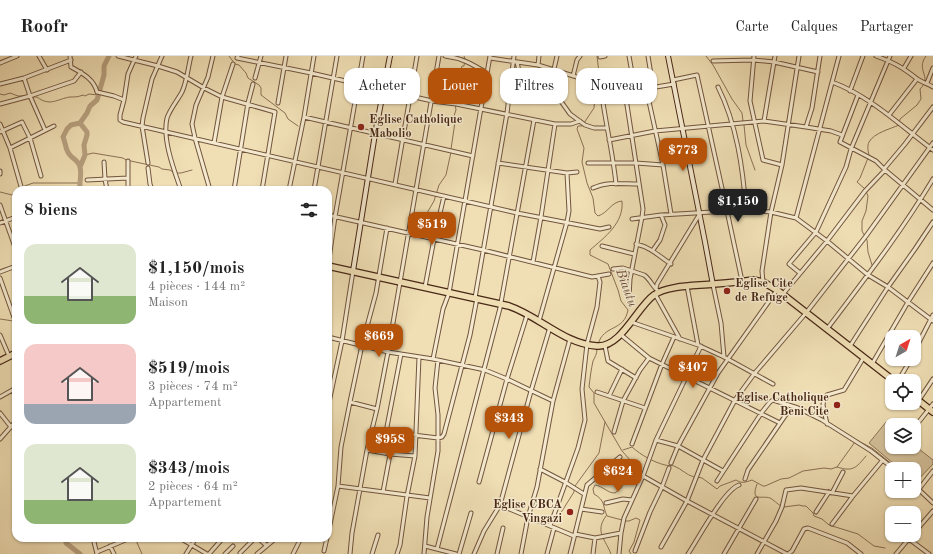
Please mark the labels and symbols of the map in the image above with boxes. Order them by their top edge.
place label: Eglise Catholique Mabolio [369,114,463,140]
marker: Eglise Catholique Mabolio [356,122,366,132]
pin: $773 [659,138,707,172]
pin: $1,150 [705,189,771,223]
pin: $519 [408,212,456,246]
water label: Biautu [613,266,639,309]
place label: Eglise Cite de Refuge [735,278,793,304]
marker: Eglise Cite de Refuge [722,286,732,296]
pin: $669 [355,324,403,358]
north arrow [885,330,921,366]
pin: $407 [669,355,717,389]
place label: Eglise Catholique Beni Cite [736,392,829,418]
marker: Eglise Catholique Beni Cite [832,400,842,410]
pin: $343 [485,406,533,440]
pin: $958 [366,427,414,461]
pin: $624 [594,459,642,493]
place label: Eglise CBCA Vingazi [493,499,562,525]
marker: Eglise CBCA Vingazi [565,507,575,517]

